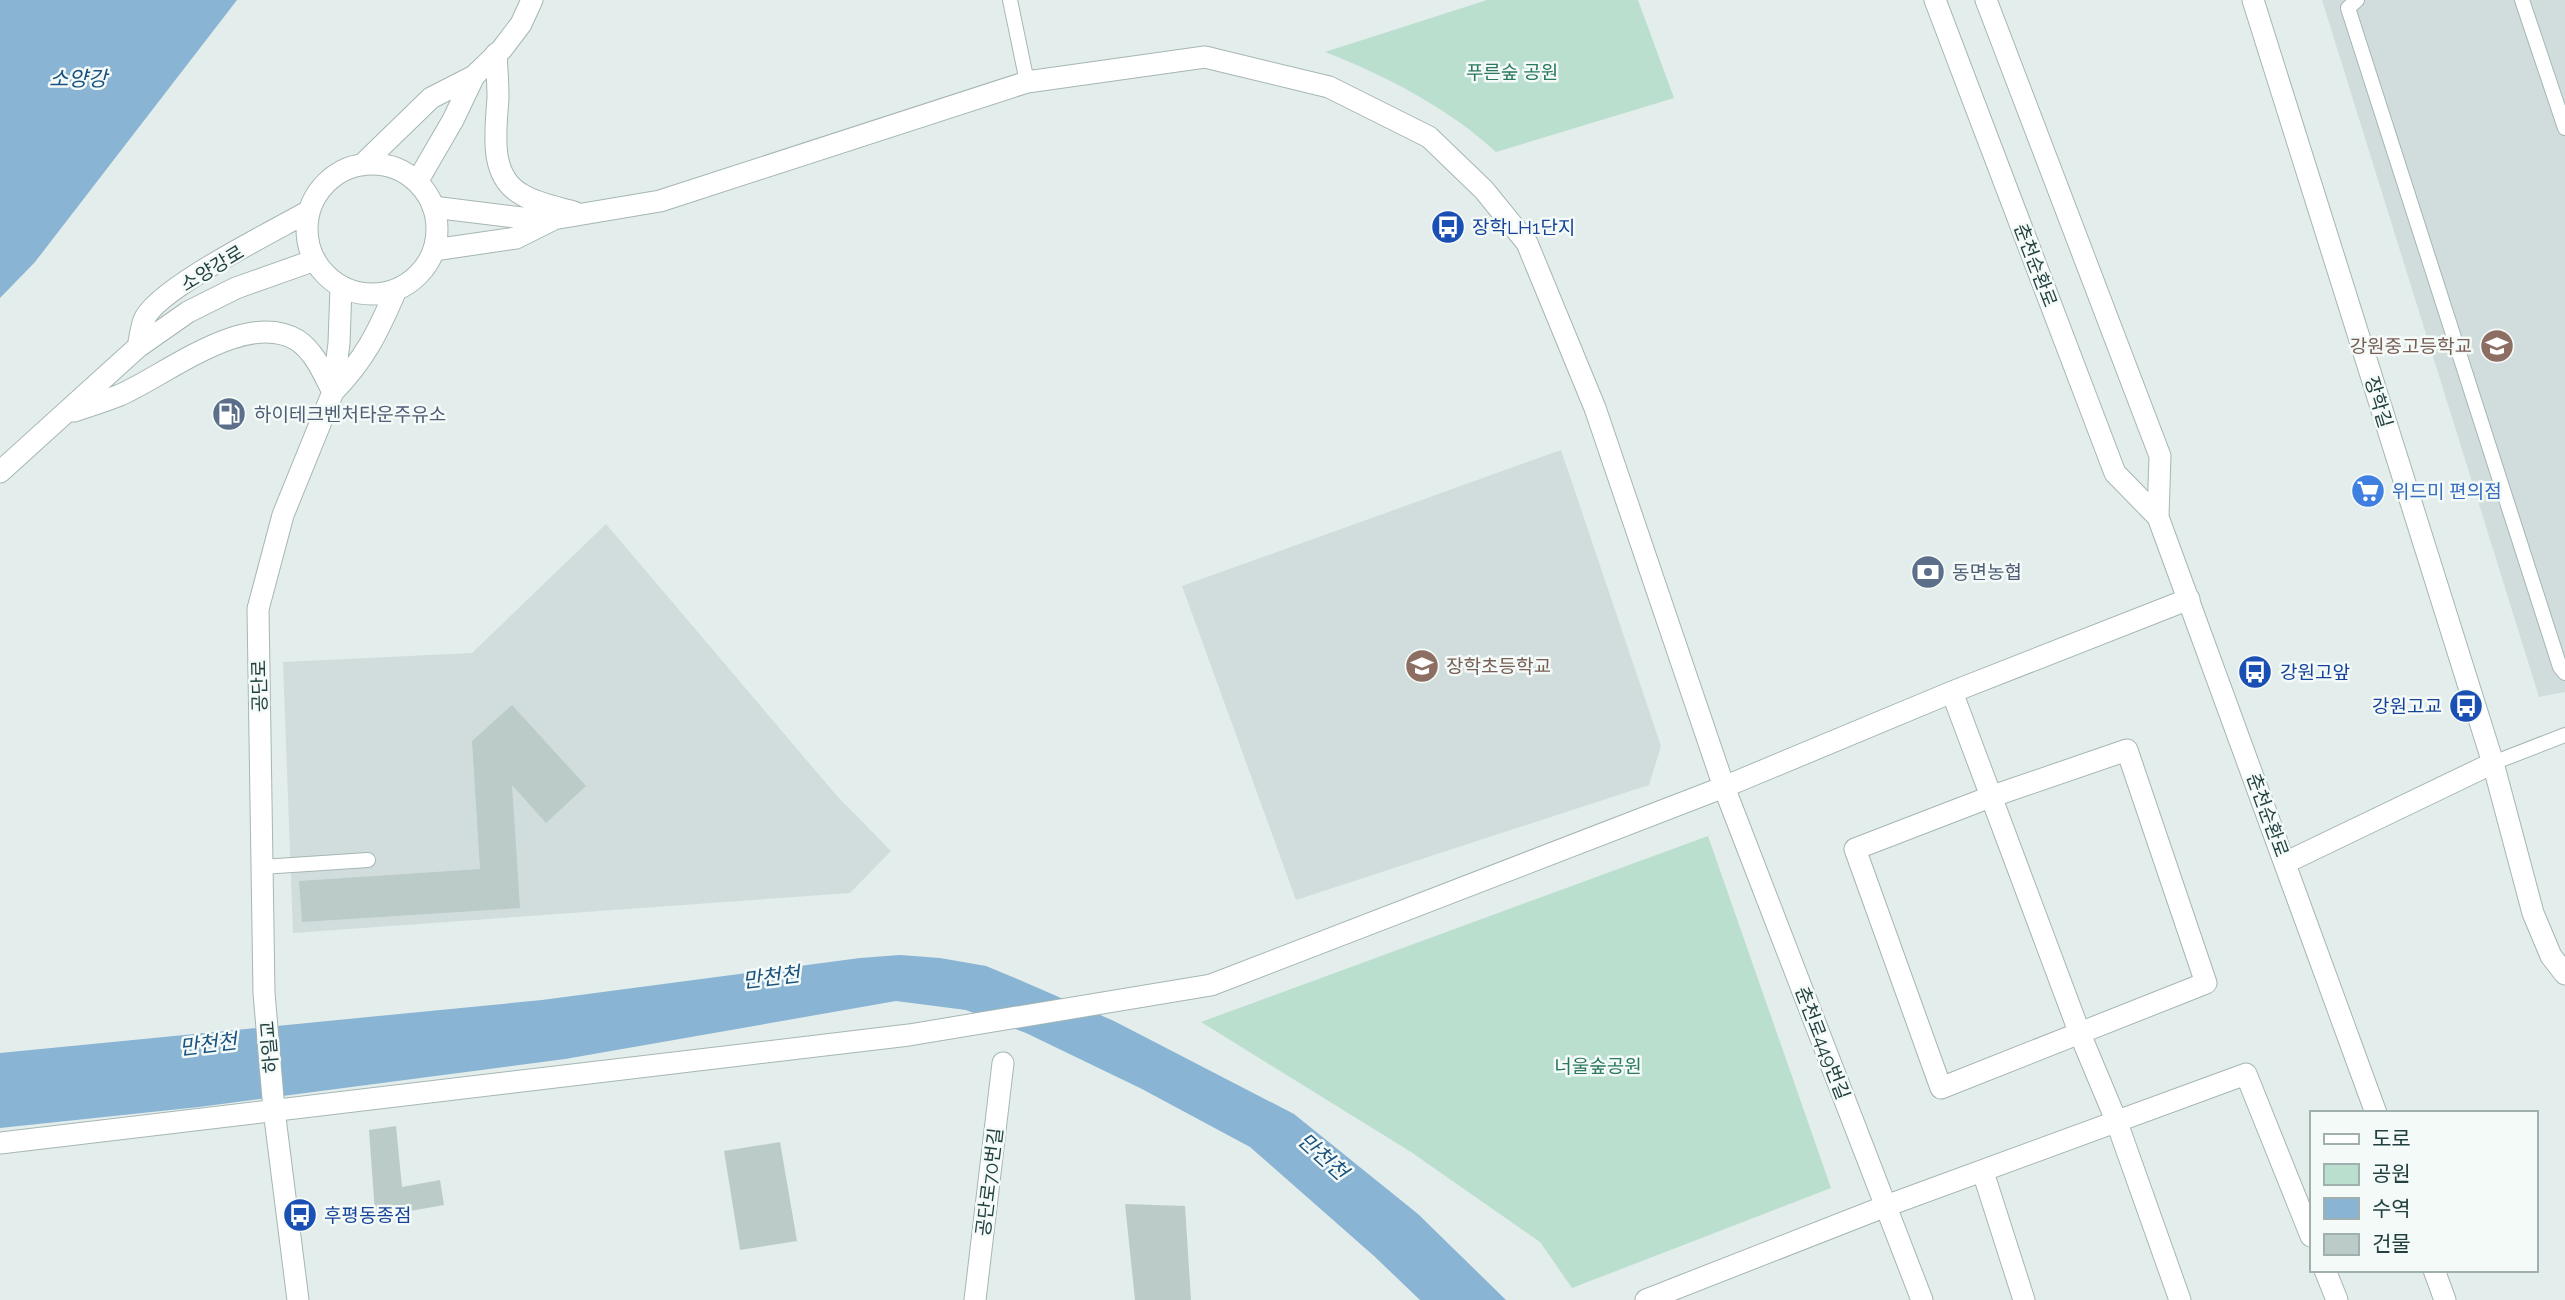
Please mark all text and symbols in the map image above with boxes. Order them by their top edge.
park label: 푸른숲 공원 [1466,61,1558,83]
water label: 소양강 [49,66,110,91]
bus stop icon: 장학LH1단지 [1429,208,1467,246]
place label: 장학LH1단지 [1472,216,1575,238]
street label: 춘천순환로 [2010,220,2062,310]
street label: 소양강로 [176,241,248,295]
school or university icon: 강원중고등학교 [2478,327,2516,365]
place label: 강원중고등학교 [2350,335,2472,357]
street label: 장학길 [2361,374,2397,430]
fuel station icon: 하이테크벤처타운주유소 [210,395,248,433]
place label: 하이테크벤처타운주유소 [254,403,446,425]
supermarket icon: 위드미 편의점 [2349,472,2387,510]
place label: 위드미 편의점 [2392,480,2502,502]
bank icon: 동면농협 [1909,553,1947,591]
place label: 동면농협 [1952,561,2022,583]
school or university icon: 장학초등학교 [1403,647,1441,685]
bus stop icon: 강원고앞 [2236,653,2274,691]
place label: 장학초등학교 [1446,655,1551,677]
street label: 공단로 [248,660,270,712]
place label: 강원고앞 [2280,661,2350,683]
bus stop icon: 강원고교 [2447,687,2485,725]
place label: 강원고교 [2372,695,2442,717]
street label: 춘천순환로 [2243,770,2293,860]
water label: 만천천 [741,961,804,993]
street label: 춘천로449번길 [1791,983,1855,1103]
street label: 하일교 [256,1020,282,1074]
water label: 만천천 [178,1028,241,1060]
park label: 너울숲공원 [1554,1055,1642,1077]
legend [2310,1111,2537,1272]
text: 도로 [2372,1126,2411,1151]
street label: 공단로70번길 [971,1127,1007,1237]
water label: 만천천 [1293,1127,1355,1186]
text: 공원 [2372,1161,2411,1186]
bus stop icon: 후평동종점 [281,1196,319,1234]
text: 수역 [2372,1196,2411,1221]
place label: 후평동종점 [324,1204,411,1226]
text: 건물 [2372,1231,2411,1256]

